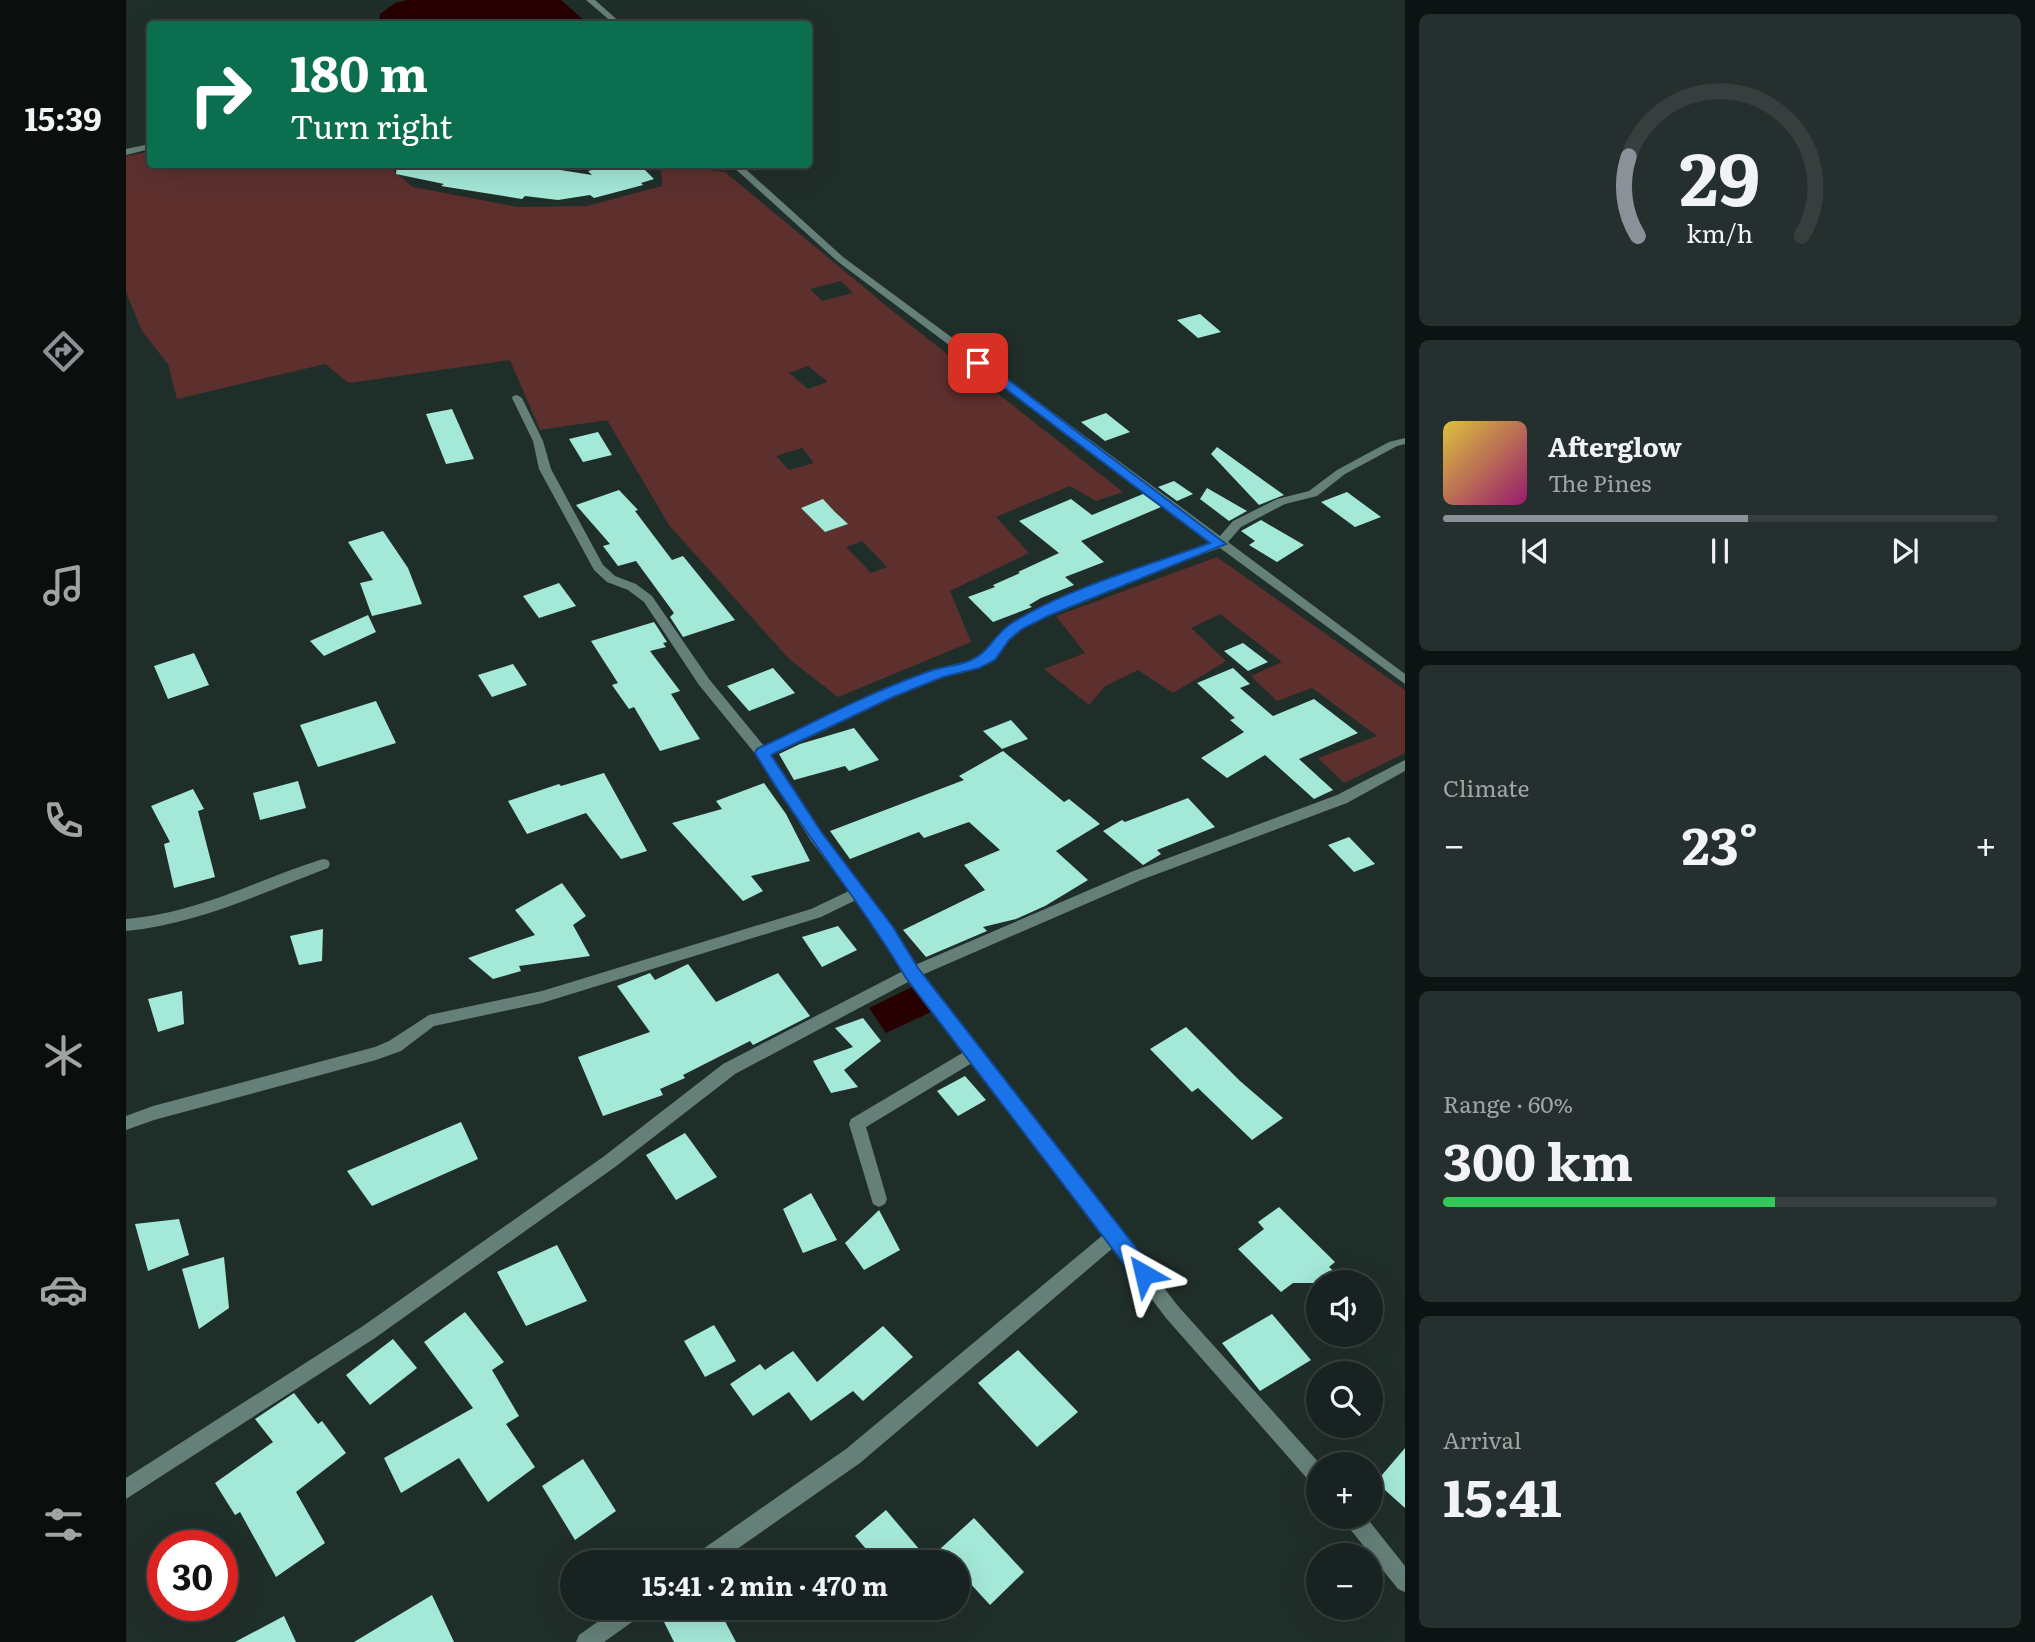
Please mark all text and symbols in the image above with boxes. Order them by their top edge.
text: 180 m [290,34,428,107]
icon: right [175,49,266,140]
text: 15:39 [24,93,102,141]
text: Turn right [290,101,452,149]
text: 29 [1679,120,1761,228]
text: km/h [1687,214,1753,251]
icon: directions [39,327,88,376]
pin [948,333,1008,393]
icon: arrive [959,344,997,382]
text: Afterglow [1548,426,1682,465]
text: The Pines [1548,465,1651,499]
icon: previous [1516,532,1554,570]
icon: pause [1701,532,1739,570]
icon: next [1886,532,1924,570]
icon: music [39,561,88,610]
text: Climate [1443,770,1529,804]
icon: phone [39,796,88,845]
text: 23° [1682,804,1758,881]
text: − [1443,814,1465,871]
text: + [1975,814,1997,871]
icon: climate [39,1031,88,1080]
text: Range · 60% [1443,1086,1573,1120]
text: 300 km [1443,1120,1633,1197]
position arrow [1107,1237,1181,1311]
icon: car [39,1265,88,1314]
map controls [1306,1270,1383,1620]
button: sound [1306,1270,1383,1347]
button: search [1306,1361,1383,1438]
text: Arrival [1443,1422,1522,1456]
button: + [1306,1452,1383,1529]
text: 15:41 [1443,1456,1562,1533]
icon: filters [39,1500,88,1549]
speed limit sign: 30 [147,1530,238,1621]
button: − [1306,1543,1383,1620]
text: 15:41 · 2 min · 470 m [642,1565,888,1604]

